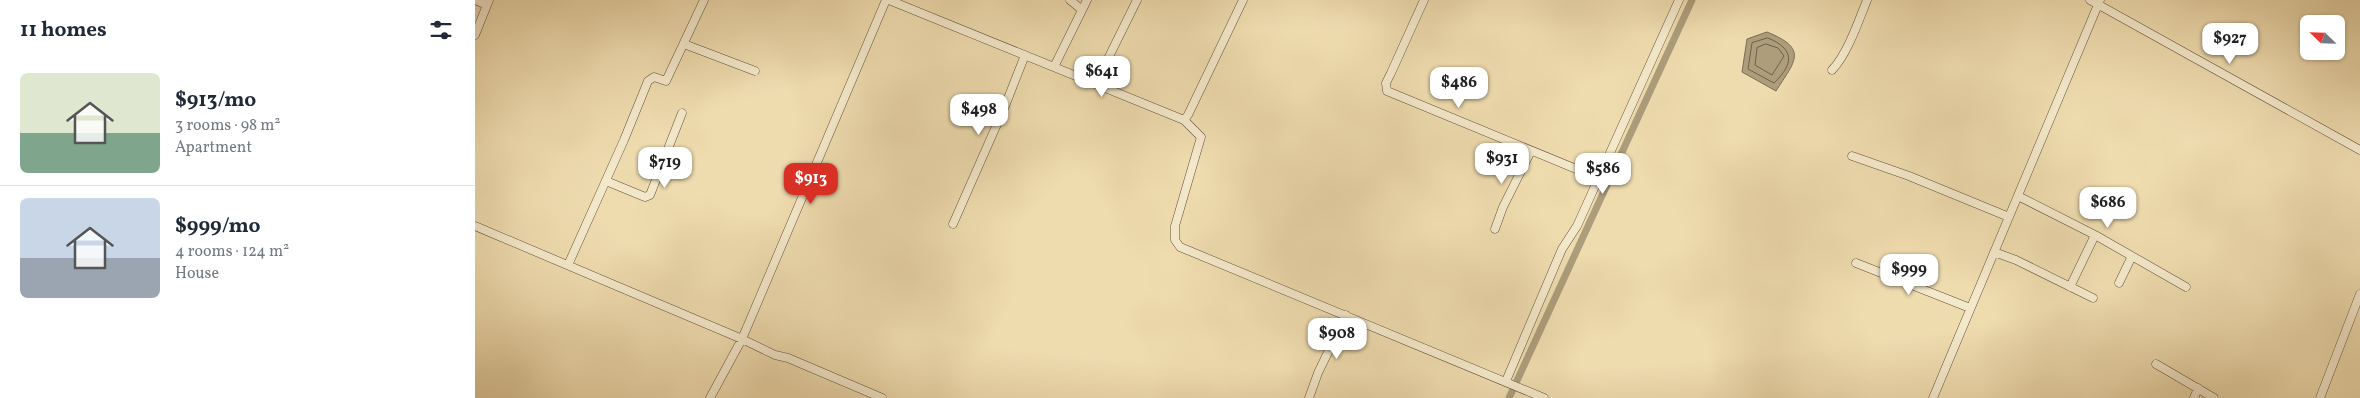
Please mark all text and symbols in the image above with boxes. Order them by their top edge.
north arrow [2300,15,2345,60]
map controls [2300,15,2345,60]
text: 11 homes [20,16,107,45]
icon: filters [427,16,455,44]
pin: $927 [2200,22,2260,65]
text: $927 [2213,28,2247,50]
pin: $641 [1072,56,1132,98]
text: $641 [1085,61,1119,83]
pin: $486 [1429,66,1489,109]
text: $486 [1441,72,1477,94]
text: $913/mo [175,86,256,115]
icon: home [60,93,120,153]
pin: $498 [949,94,1009,136]
text: $498 [961,99,997,121]
text: 3 rooms · 98 m² [175,115,280,137]
text: Apartment [175,137,252,159]
pin: $931 [1472,142,1532,185]
pin: $719 [635,146,695,189]
text: $931 [1486,148,1518,170]
text: $719 [649,152,681,174]
pin: $586 [1573,152,1633,195]
text: $586 [1586,158,1620,180]
pin: $913 [781,162,841,205]
text: $913 [795,168,827,190]
pin: $686 [2078,186,2138,229]
text: $686 [2090,192,2126,214]
text: $999/mo [175,212,260,241]
icon: home [60,218,120,278]
text: 4 rooms · 124 m² [175,241,289,263]
pin: $999 [1879,254,1939,296]
text: $999 [1891,259,1927,281]
text: House [175,263,219,285]
pin: $908 [1307,318,1367,360]
text: $908 [1319,323,1355,345]

